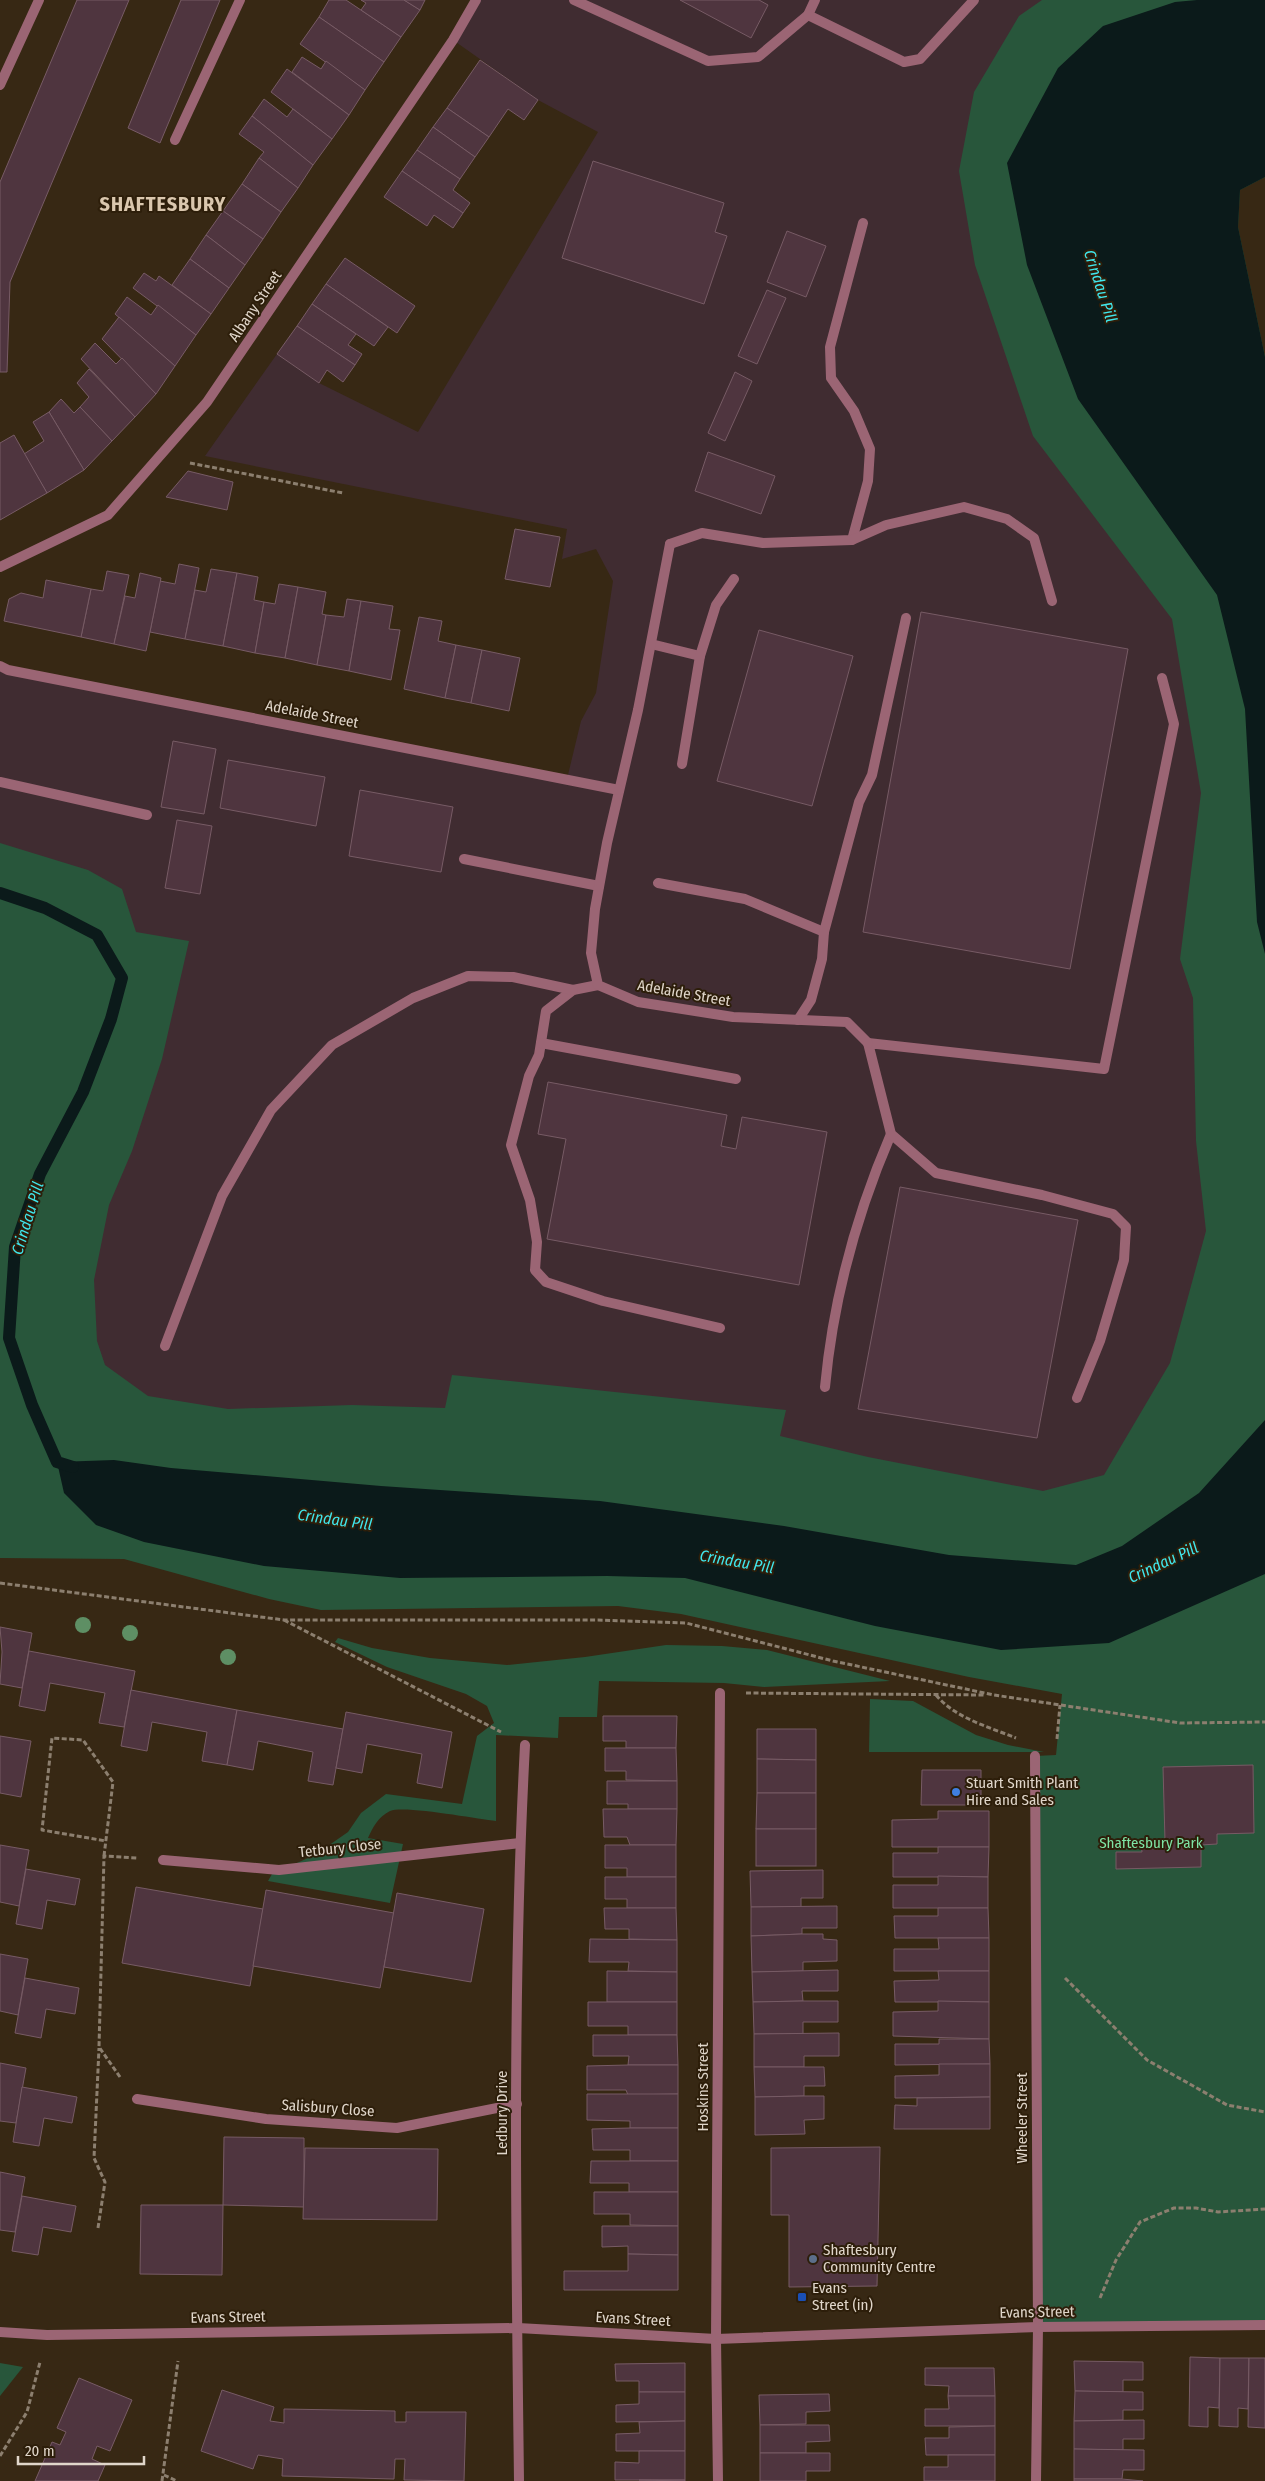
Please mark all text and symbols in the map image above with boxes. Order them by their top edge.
district label: SHAFTESBURY [100,192,227,216]
water label: Crindau Pill [1080,247,1121,325]
street label: Albany Street [225,267,285,345]
street label: Adelaide Street [264,696,360,732]
street label: Adelaide Street [636,976,732,1010]
water label: Crindau Pill [7,1179,48,1257]
water label: Crindau Pill [296,1505,373,1534]
water label: Crindau Pill [1125,1538,1201,1587]
water label: Crindau Pill [698,1546,776,1577]
place label: Stuart Smith Plant Hire and Sales [966,1774,1078,1809]
marker: Stuart Smith Plant Hire and Sales [950,1786,962,1798]
park label: Shaftesbury Park [1099,1834,1203,1852]
street label: Tetbury Close [298,1835,382,1861]
street label: Hoskins Street [694,2042,712,2131]
street label: Ledbury Drive [493,2071,511,2155]
street label: Wheeler Street [1013,2072,1031,2163]
street label: Salisbury Close [281,2096,375,2120]
place label: Shaftesbury Community Centre [823,2241,936,2276]
marker: Shaftesbury Community Centre [807,2253,819,2265]
place label: Evans Street (in) [812,2279,873,2314]
marker: Evans Street (in) [796,2291,808,2303]
street label: Evans Street [999,2302,1075,2322]
street label: Evans Street [190,2307,266,2327]
street label: Evans Street [595,2308,671,2330]
scale bar [18,2434,144,2466]
text: 20 m [25,2442,55,2460]

